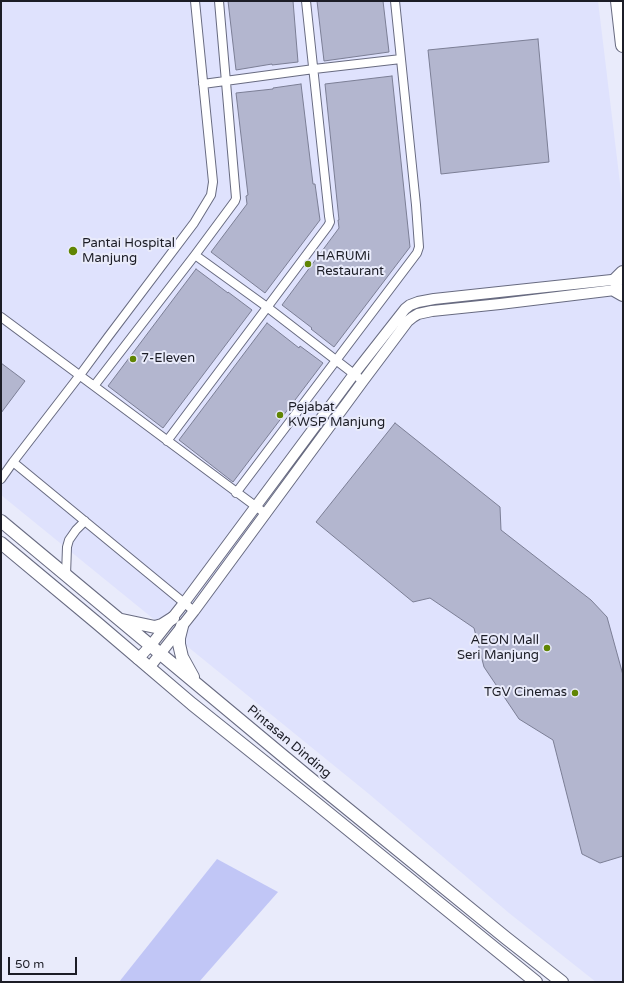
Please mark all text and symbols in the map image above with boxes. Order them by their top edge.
place label: Pantai Hospital Manjung [82,236,175,267]
marker: Pantai Hospital Manjung [67,245,79,257]
place label: HARUMi Restaurant [316,249,384,280]
marker: HARUMi Restaurant [303,259,313,269]
place label: 7-Eleven [141,351,195,367]
marker: 7-Eleven [128,354,138,364]
place label: Pejabat KWSP Manjung [288,400,385,431]
marker: Pejabat KWSP Manjung [275,410,285,420]
place label: AEON Mall Seri Manjung [457,633,539,664]
marker: AEON Mall Seri Manjung [542,643,552,653]
place label: TGV Cinemas [484,685,567,701]
marker: TGV Cinemas [570,688,580,698]
street label: Pintasan Dinding [244,702,334,782]
scale bar [10,949,79,975]
text: 50 m [15,957,44,971]

